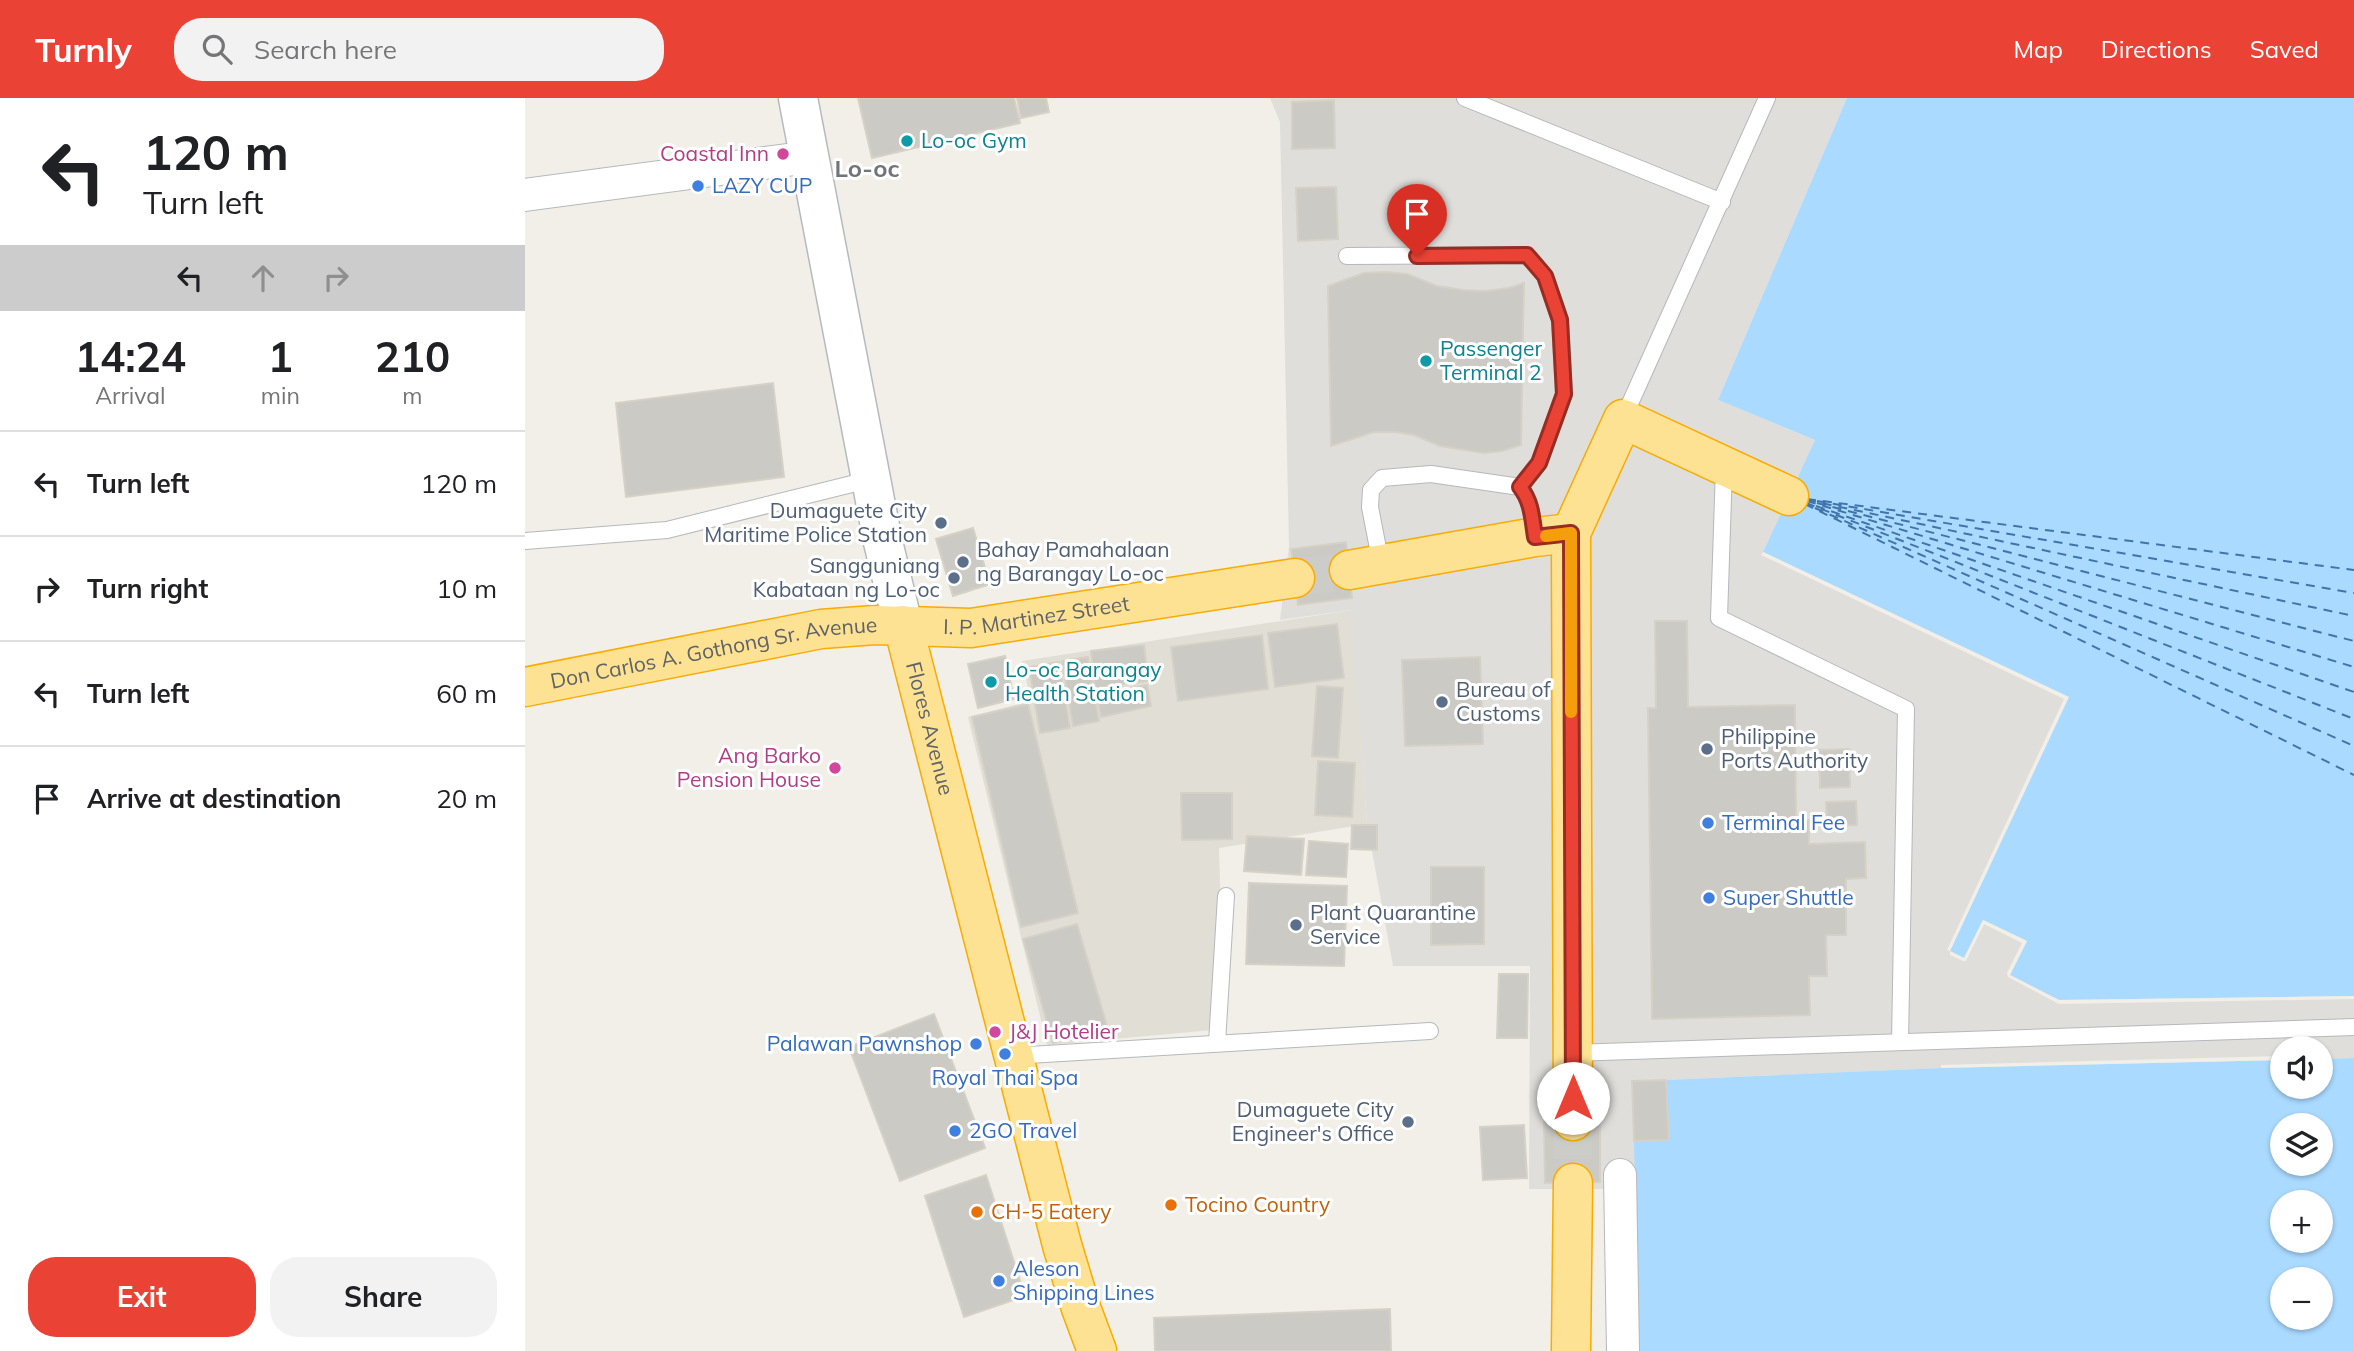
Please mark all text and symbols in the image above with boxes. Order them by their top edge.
search box [174,18,664,81]
text: Turnly [35,29,132,70]
icon: search [198,30,236,68]
text: Search here [254,33,397,66]
text: Map [2013,34,2063,64]
text: Directions [2101,34,2212,64]
text: Saved [2250,34,2319,64]
text: 120 m [143,121,289,182]
icon: left [28,126,119,217]
place label: Lo-oc Gym [921,127,1027,153]
marker: Lo-oc Gym [899,133,915,149]
place label: Coastal Inn [660,140,769,166]
marker: Coastal Inn [775,146,791,162]
district label: Lo-oc [834,153,900,183]
place label: LAZY CUP [712,172,812,198]
marker: LAZY CUP [690,178,706,194]
text: Turn left [143,182,263,222]
pin [1387,184,1447,256]
icon: arrive [1398,195,1436,233]
icon: left [171,259,209,297]
icon: ahead [244,259,282,297]
icon: right [317,259,355,297]
text: 14:24 [75,330,186,383]
text: 1 [268,330,293,383]
text: 210 [375,330,450,383]
place label: Passenger Terminal 2 [1440,335,1542,385]
marker: Passenger Terminal 2 [1418,353,1434,369]
text: Arrival [95,381,166,410]
text: min [261,381,300,410]
text: m [402,381,423,410]
icon: left [28,465,66,503]
text: Turn left [87,467,189,500]
text: 120 m [421,467,497,500]
place label: Dumaguete City Maritime Police Station [704,497,927,547]
marker: Dumaguete City Maritime Police Station [933,515,949,531]
place label: Bahay Pamahalaan ng Barangay Lo-oc [977,536,1170,586]
place label: Sangguniang Kabataan ng Lo-oc [753,552,940,602]
marker: Bahay Pamahalaan ng Barangay Lo-oc [955,554,971,570]
icon: right [28,570,66,608]
marker: Sangguniang Kabataan ng Lo-oc [946,570,962,586]
text: Turn right [87,572,208,605]
text: 10 m [436,572,497,605]
street label: I. P. Martinez Street [943,590,1131,640]
street label: Don Carlos A. Gothong Sr. Avenue [548,611,878,694]
place label: Lo-oc Barangay Health Station [1005,656,1161,706]
street label: Flores Avenue [901,659,960,798]
marker: Lo-oc Barangay Health Station [983,674,999,690]
icon: left [28,675,66,713]
place label: Bureau of Customs [1456,676,1551,726]
text: Turn left [87,677,189,710]
text: 60 m [436,677,497,710]
marker: Bureau of Customs [1434,694,1450,710]
place label: Philippine Ports Authority [1721,723,1868,773]
marker: Philippine Ports Authority [1699,741,1715,757]
place label: Ang Barko Pension House [677,742,821,792]
marker: Ang Barko Pension House [827,760,843,776]
icon: arrive [28,780,66,818]
text: Arrive at destination [87,782,342,815]
text: 20 m [436,782,497,815]
place label: Terminal Fee [1722,809,1845,835]
marker: Terminal Fee [1700,815,1716,831]
place label: Super Shuttle [1723,884,1854,910]
marker: Super Shuttle [1701,890,1717,906]
place label: Plant Quarantine Service [1310,899,1476,949]
marker: Plant Quarantine Service [1288,917,1304,933]
place label: J&J Hotelier [1009,1018,1119,1044]
marker: J&J Hotelier [987,1024,1003,1040]
place label: Palawan Pawnshop [767,1030,962,1056]
marker: Palawan Pawnshop [968,1036,984,1052]
map controls [2270,1036,2333,1330]
button: sound [2270,1036,2333,1099]
marker: Royal Thai Spa [997,1046,1013,1062]
position arrow [1536,1061,1610,1135]
place label: Royal Thai Spa [932,1064,1078,1090]
place label: Dumaguete City Engineer's Office [1232,1096,1394,1146]
button: layers [2270,1113,2333,1176]
marker: Dumaguete City Engineer's Office [1400,1114,1416,1130]
place label: 2GO Travel [969,1117,1077,1143]
marker: 2GO Travel [947,1123,963,1139]
button: + [2270,1190,2333,1253]
place label: Tocino Country [1185,1191,1330,1217]
marker: Tocino Country [1163,1197,1179,1213]
place label: CH-5 Eatery [991,1198,1111,1224]
marker: CH-5 Eatery [969,1204,985,1220]
place label: Aleson Shipping Lines [1013,1255,1155,1305]
button: Exit [28,1257,256,1337]
button: Share [270,1257,497,1337]
button: − [2270,1267,2333,1330]
marker: Aleson Shipping Lines [991,1273,1007,1289]

